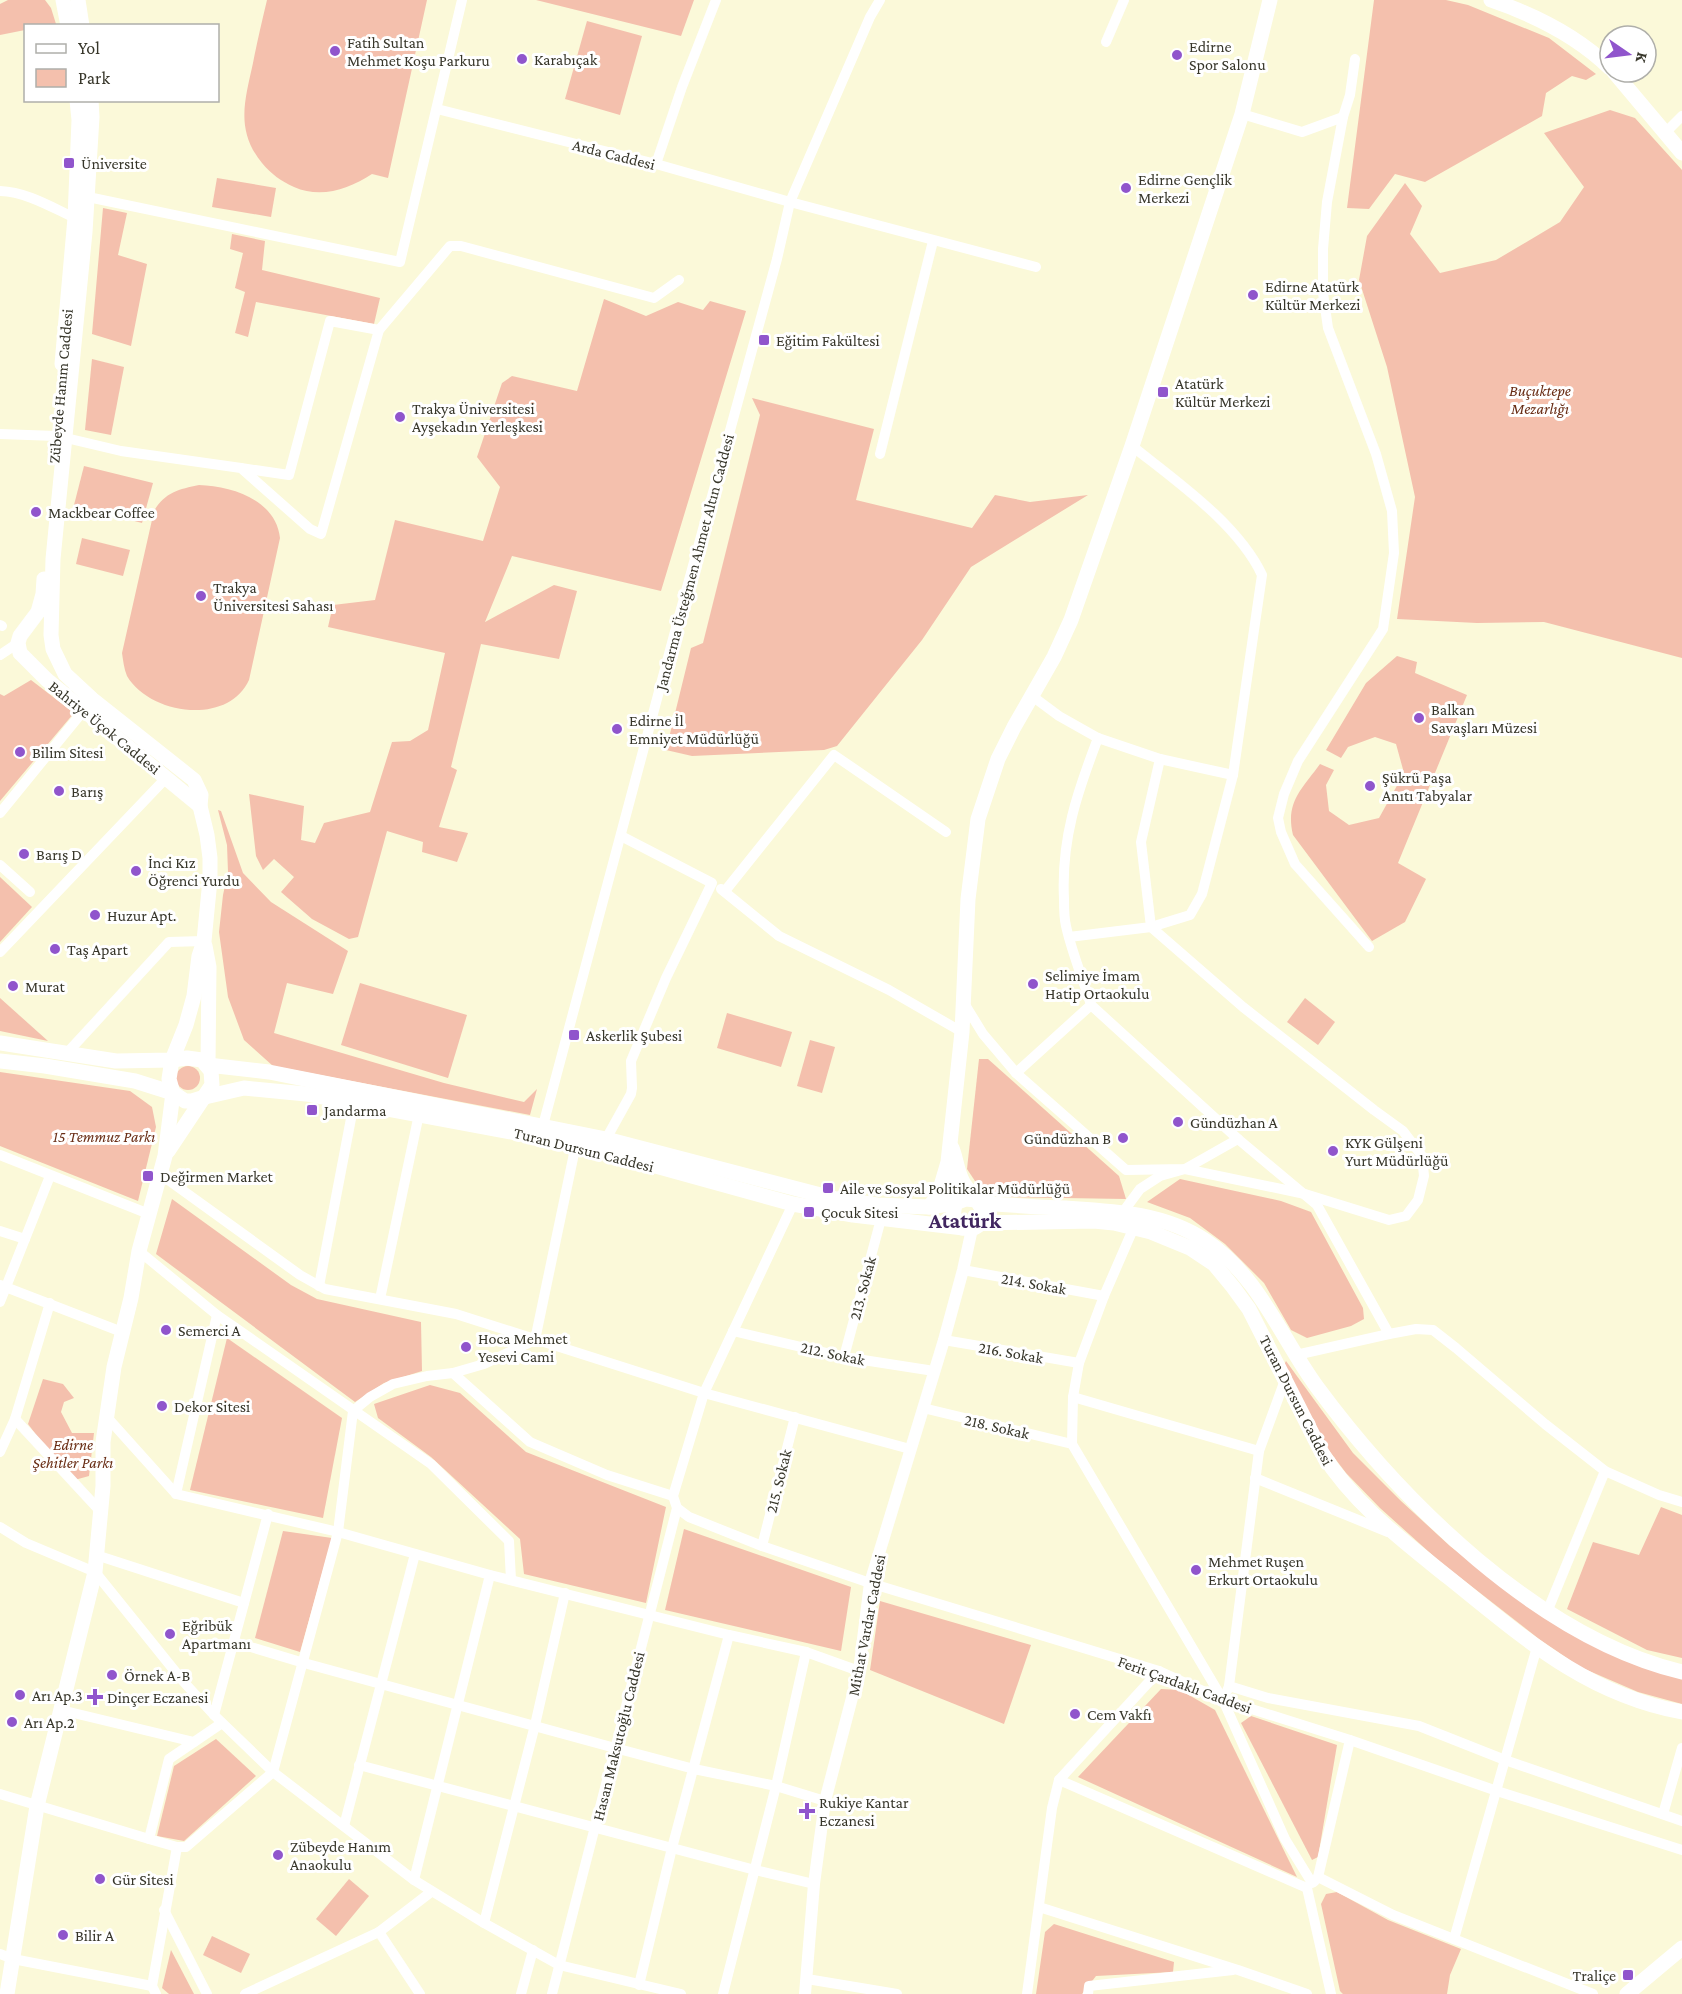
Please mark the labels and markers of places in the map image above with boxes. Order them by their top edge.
place label: Fatih Sultan Mehmet Koşu Parkuru [347,34,490,70]
place label: Edirne Spor Salonu [1189,38,1266,74]
marker: Fatih Sultan Mehmet Koşu Parkuru [328,44,342,58]
marker: Edirne Spor Salonu [1170,48,1184,62]
place label: Karabıçak [534,51,598,69]
marker: Karabıçak [515,52,529,66]
place label: Üniversite [81,155,147,172]
marker: Üniversite [62,156,76,170]
place label: Edirne Gençlik Merkezi [1138,171,1232,206]
marker: Edirne Gençlik Merkezi [1119,181,1133,195]
place label: Edirne Atatürk Kültür Merkezi [1265,278,1361,313]
marker: Edirne Atatürk Kültür Merkezi [1246,288,1260,302]
place label: Eğitim Fakültesi [776,332,880,350]
marker: Eğitim Fakültesi [757,333,771,347]
place label: Atatürk Kültür Merkezi [1175,375,1271,410]
marker: Atatürk Kültür Merkezi [1156,385,1170,399]
place label: Trakya Üniversitesi Ayşekadın Yerleşkesi [412,400,543,436]
marker: Trakya Üniversitesi Ayşekadın Yerleşkesi [393,410,407,424]
place label: Mackbear Coffee [48,504,155,521]
marker: Mackbear Coffee [29,505,43,519]
place label: Trakya Üniversitesi Sahası [213,579,334,614]
marker: Trakya Üniversitesi Sahası [194,589,208,603]
place label: Balkan Savaşları Müzesi [1431,701,1537,737]
marker: Balkan Savaşları Müzesi [1412,711,1426,725]
place label: Edirne İl Emniyet Müdürlüğü [629,712,760,748]
marker: Edirne İl Emniyet Müdürlüğü [610,722,624,736]
place label: Bilim Sitesi [32,744,104,761]
marker: Bilim Sitesi [13,745,27,759]
place label: Şükrü Paşa Anıtı Tabyalar [1382,769,1472,805]
marker: Şükrü Paşa Anıtı Tabyalar [1363,779,1377,793]
place label: Barış [71,783,103,801]
marker: Barış [52,784,66,798]
place label: Barış D [36,846,82,864]
marker: Barış D [17,847,31,861]
place label: İnci Kız Öğrenci Yurdu [148,854,240,890]
marker: İnci Kız Öğrenci Yurdu [129,864,143,878]
place label: Huzur Apt. [107,907,176,925]
marker: Huzur Apt. [88,908,102,922]
place label: Taş Apart [67,941,128,959]
marker: Taş Apart [48,942,62,956]
place label: Selimiye İmam Hatip Ortaokulu [1045,967,1150,1003]
marker: Selimiye İmam Hatip Ortaokulu [1026,977,1040,991]
place label: Murat [25,978,66,995]
marker: Murat [6,979,20,993]
place label: Askerlik Şubesi [586,1027,682,1045]
marker: Askerlik Şubesi [567,1028,581,1042]
place label: Jandarma [322,1102,387,1120]
marker: Jandarma [305,1103,319,1117]
place label: Gündüzhan A [1190,1114,1278,1131]
marker: Gündüzhan A [1171,1115,1185,1129]
place label: Gündüzhan B [1024,1130,1111,1147]
marker: Gündüzhan B [1116,1131,1130,1145]
place label: KYK Gülşeni Yurt Müdürlüğü [1345,1134,1449,1170]
marker: KYK Gülşeni Yurt Müdürlüğü [1326,1144,1340,1158]
place label: Değirmen Market [160,1168,274,1186]
marker: Değirmen Market [141,1169,155,1183]
place label: Aile ve Sosyal Politikalar Müdürlüğü [840,1180,1071,1198]
marker: Aile ve Sosyal Politikalar Müdürlüğü [821,1181,835,1195]
place label: Çocuk Sitesi [821,1204,898,1222]
marker: Çocuk Sitesi [802,1205,816,1219]
place label: Semerci A [178,1322,242,1339]
marker: Semerci A [159,1323,173,1337]
place label: Hoca Mehmet Yesevi Cami [478,1330,568,1365]
marker: Hoca Mehmet Yesevi Cami [459,1340,473,1354]
place label: Dekor Sitesi [174,1398,250,1415]
marker: Dekor Sitesi [155,1399,169,1413]
place label: Mehmet Ruşen Erkurt Ortaokulu [1208,1553,1319,1588]
marker: Mehmet Ruşen Erkurt Ortaokulu [1189,1563,1203,1577]
place label: Eğribük Apartmanı [182,1617,251,1653]
marker: Eğribük Apartmanı [163,1627,177,1641]
place label: Örnek A-B [124,1667,191,1684]
marker: Örnek A-B [105,1668,119,1682]
place label: Arı Ap.3 [32,1687,82,1705]
marker: Arı Ap.3 [13,1688,27,1702]
place label: Dinçer Eczanesi [107,1689,208,1707]
marker: Dinçer Eczanesi [88,1690,102,1704]
place label: Cem Vakfı [1087,1706,1152,1723]
marker: Cem Vakfı [1068,1707,1082,1721]
place label: Arı Ap.2 [24,1714,75,1732]
marker: Arı Ap.2 [5,1715,19,1729]
place label: Rukiye Kantar Eczanesi [819,1794,909,1829]
marker: Rukiye Kantar Eczanesi [800,1804,814,1818]
place label: Zübeyde Hanım Anaokulu [290,1838,391,1873]
marker: Zübeyde Hanım Anaokulu [271,1848,285,1862]
place label: Gür Sitesi [112,1871,174,1888]
marker: Gür Sitesi [93,1872,107,1886]
place label: Bilir A [75,1927,115,1944]
marker: Bilir A [56,1928,70,1942]
place label: Traliçe [1573,1967,1616,1985]
marker: Traliçe [1621,1968,1635,1982]

